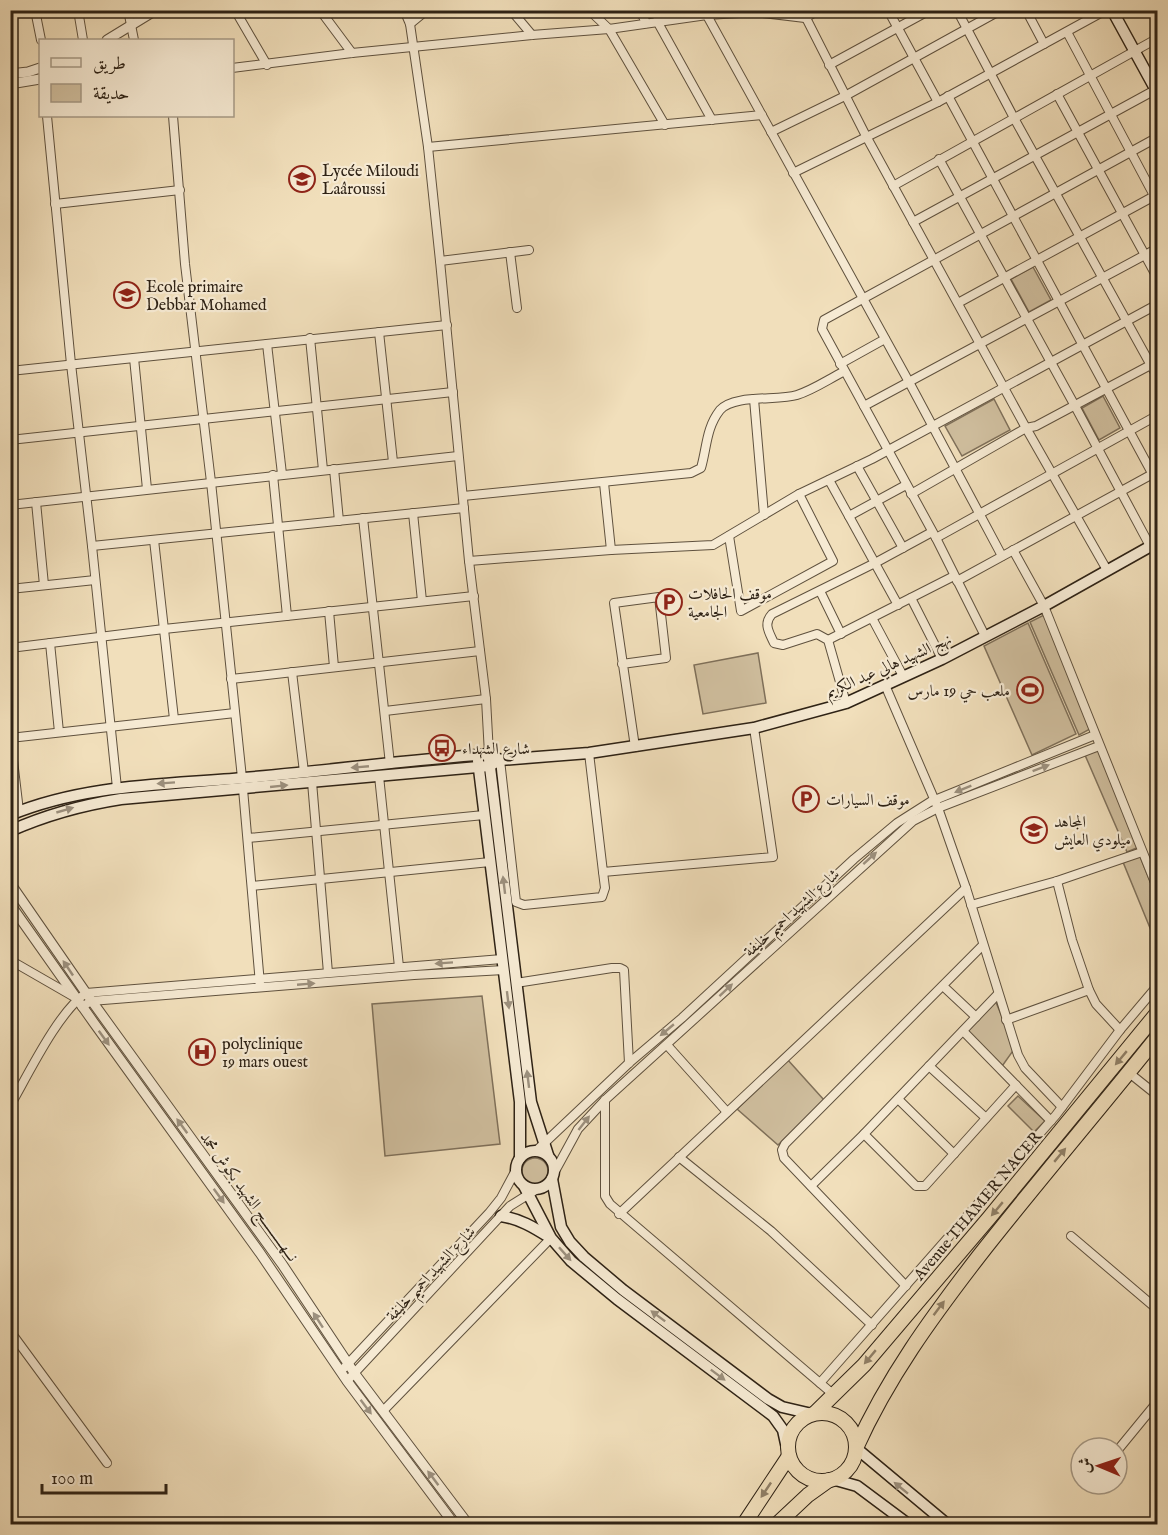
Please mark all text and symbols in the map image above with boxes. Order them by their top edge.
legend [39,39,234,117]
text: طريق [93,53,126,76]
text: حديقة [93,83,129,106]
place label: Lycée Miloudi Laâroussi [322,162,419,200]
school or university icon: Lycée Miloudi Laâroussi [287,164,317,194]
place label: Ecole primaire Debbar Mohamed [146,278,267,316]
school or university icon: Ecole primaire Debbar Mohamed [112,280,142,310]
place label: موقف الحافلات الجامعية [688,585,772,623]
parking icon: موقف الحافلات الجامعية [654,587,684,617]
street label: نهج الشهيد هالي عبد الكريم [823,630,956,706]
sports icon: ملعب حي 19 مارس [1015,675,1045,705]
place label: ملعب حي 19 مارس [908,682,1010,703]
bus stop icon: شارع الشهداء [427,733,457,763]
place label: شارع الشهداء [462,740,530,762]
one-way arrow [350,762,369,772]
one-way arrow [1032,763,1050,773]
one-way arrow [156,779,175,788]
one-way arrow [270,781,289,790]
parking icon: موقف السيارات [791,784,821,814]
one-way arrow [953,784,971,794]
place label: موقف السيارات [826,791,910,811]
one-way arrow [56,805,74,815]
place label: المجاهد ميلودي العايش [1054,813,1131,852]
school or university icon: المجاهد ميلودي العايش [1019,815,1049,845]
one-way arrow [863,851,878,865]
street label: شارع الشهيد احميم خليفة [740,865,848,966]
one-way arrow [499,876,509,895]
one-way arrow [435,959,454,968]
one-way arrow [62,960,74,976]
one-way arrow [297,979,316,989]
one-way arrow [719,983,733,997]
one-way arrow [503,991,512,1010]
one-way arrow [660,1023,675,1036]
one-way arrow [98,1029,110,1045]
place label: polyclinique 19 mars ouest [222,1035,309,1073]
hospital icon: polyclinique 19 mars ouest [187,1037,217,1067]
one-way arrow [1115,1050,1128,1066]
one-way arrow [523,1069,532,1088]
one-way arrow [577,1115,589,1130]
one-way arrow [176,1118,188,1134]
street label: Avenue THAMER NACER [909,1127,1048,1286]
street label: نـــهـــــــــــج الشهيد بكوش محمد [192,1128,302,1268]
one-way arrow [1053,1147,1066,1163]
one-way arrow [212,1188,224,1203]
one-way arrow [991,1201,1004,1216]
street label: شارع الشهيد احميم خليفة [382,1223,484,1329]
one-way arrow [558,1246,571,1261]
one-way arrow [933,1300,945,1316]
one-way arrow [651,1310,667,1322]
one-way arrow [312,1312,324,1328]
one-way arrow [864,1349,877,1365]
one-way arrow [710,1368,725,1380]
one-way arrow [360,1399,372,1415]
north arrow [1069,1436,1129,1496]
scale bar [42,1457,166,1495]
text: ش [1076,1457,1096,1474]
text: 100 m [51,1468,93,1491]
one-way arrow [427,1470,439,1485]
one-way arrow [893,1481,909,1494]
one-way arrow [761,1482,772,1499]

